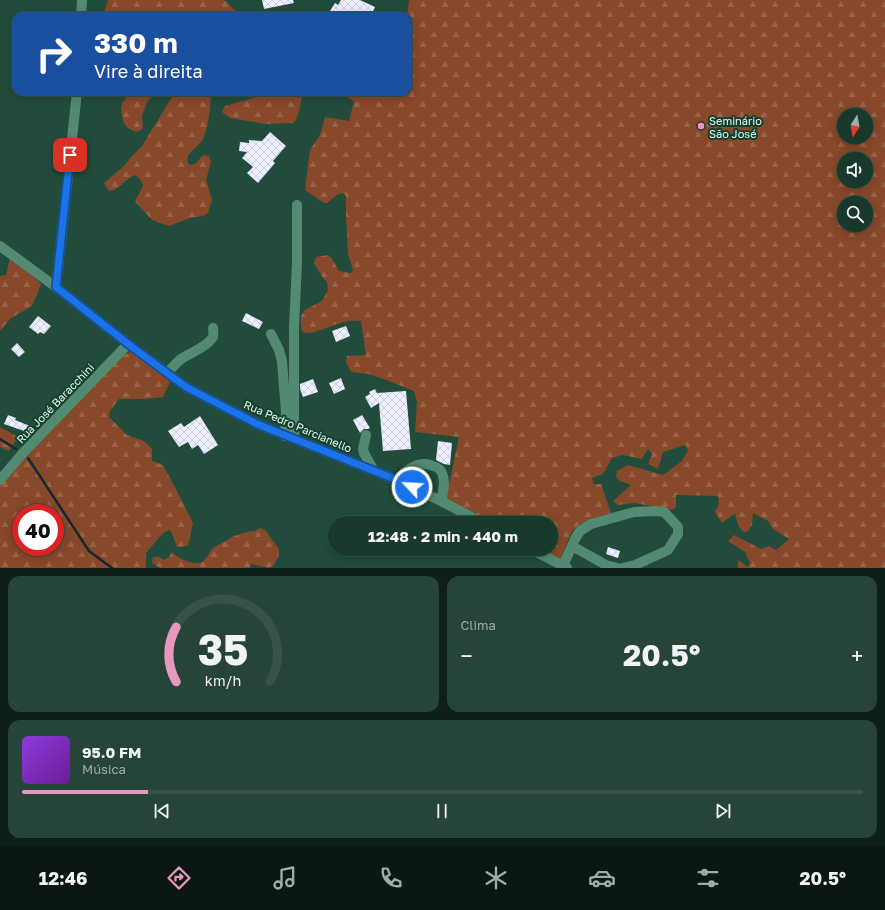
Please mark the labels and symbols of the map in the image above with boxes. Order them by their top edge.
north arrow [837,108,873,144]
place label: Seminário São José [709,114,762,140]
marker: Seminário São José [696,121,706,131]
pin [53,138,87,172]
street label: Rua José Baracchini [14,360,97,446]
street label: Rua Pedro Parcianello [242,397,354,455]
position arrow [391,466,433,508]
speed limit sign: 40 [12,504,64,556]

